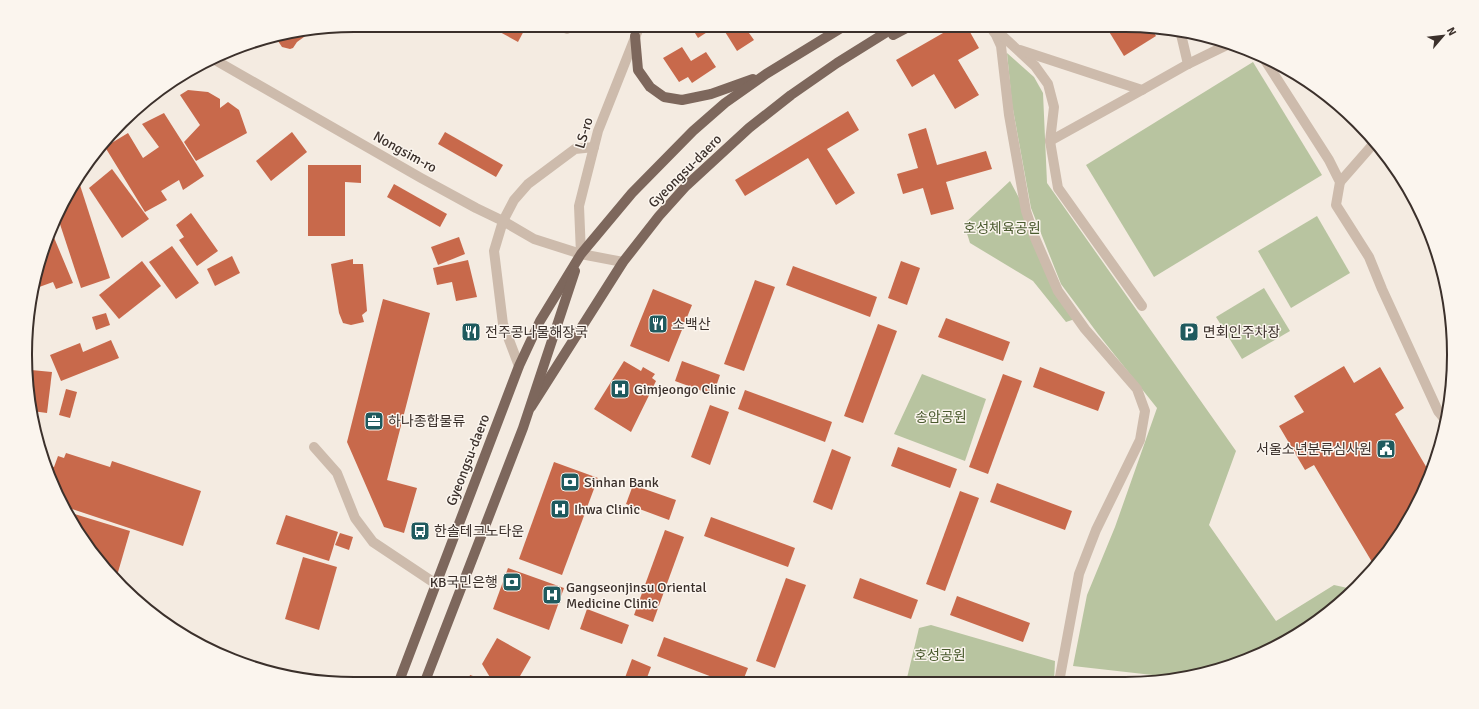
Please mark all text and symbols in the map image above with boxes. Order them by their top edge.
north arrow [1423,16,1463,56]
text: N [1444,25,1459,38]
street label: LS-ro [571,115,597,151]
street label: Nongsim-ro [370,128,440,176]
street label: Gyeongsu-daero [645,131,725,211]
park label: 호성체육공원 [963,220,1041,237]
restaurant icon: 소백산 [647,313,669,335]
place label: 소백산 [672,316,711,333]
restaurant icon: 전주콩나물해장국 [460,321,482,343]
parking icon: 면회인주차장 [1178,321,1200,343]
place label: 전주콩나물해장국 [485,324,588,341]
place label: 면회인주차장 [1203,324,1280,341]
hospital icon: Gimjeongo Clinic [609,378,631,400]
place label: Gimjeongo Clinic [634,381,736,398]
park label: 송암공원 [915,409,967,426]
office icon: 하나종합물류 [363,410,385,432]
street label: Gyeongsu-daero [443,412,493,508]
place label: 하나종합물류 [388,413,465,430]
public building icon: 서울소년분류심사원 [1375,438,1397,460]
place label: 서울소년분류심사원 [1256,441,1372,458]
bank icon: Sinhan Bank [559,471,581,493]
place label: Sinhan Bank [584,474,659,491]
hospital icon: Ihwa Clinic [549,498,571,520]
place label: Ihwa Clinic [574,501,640,518]
bus stop icon: 한솔테크노타운 [409,520,431,542]
place label: 한솔테크노타운 [434,523,524,540]
bank icon: KB국민은행 [501,571,523,593]
place label: KB국민은행 [430,574,498,591]
place label: Gangseonjinsu Oriental Medicine Clinic [566,579,707,612]
hospital icon: Gangseonjinsu Oriental Medicine Clinic [541,584,563,606]
park label: 호성공원 [914,647,966,664]

